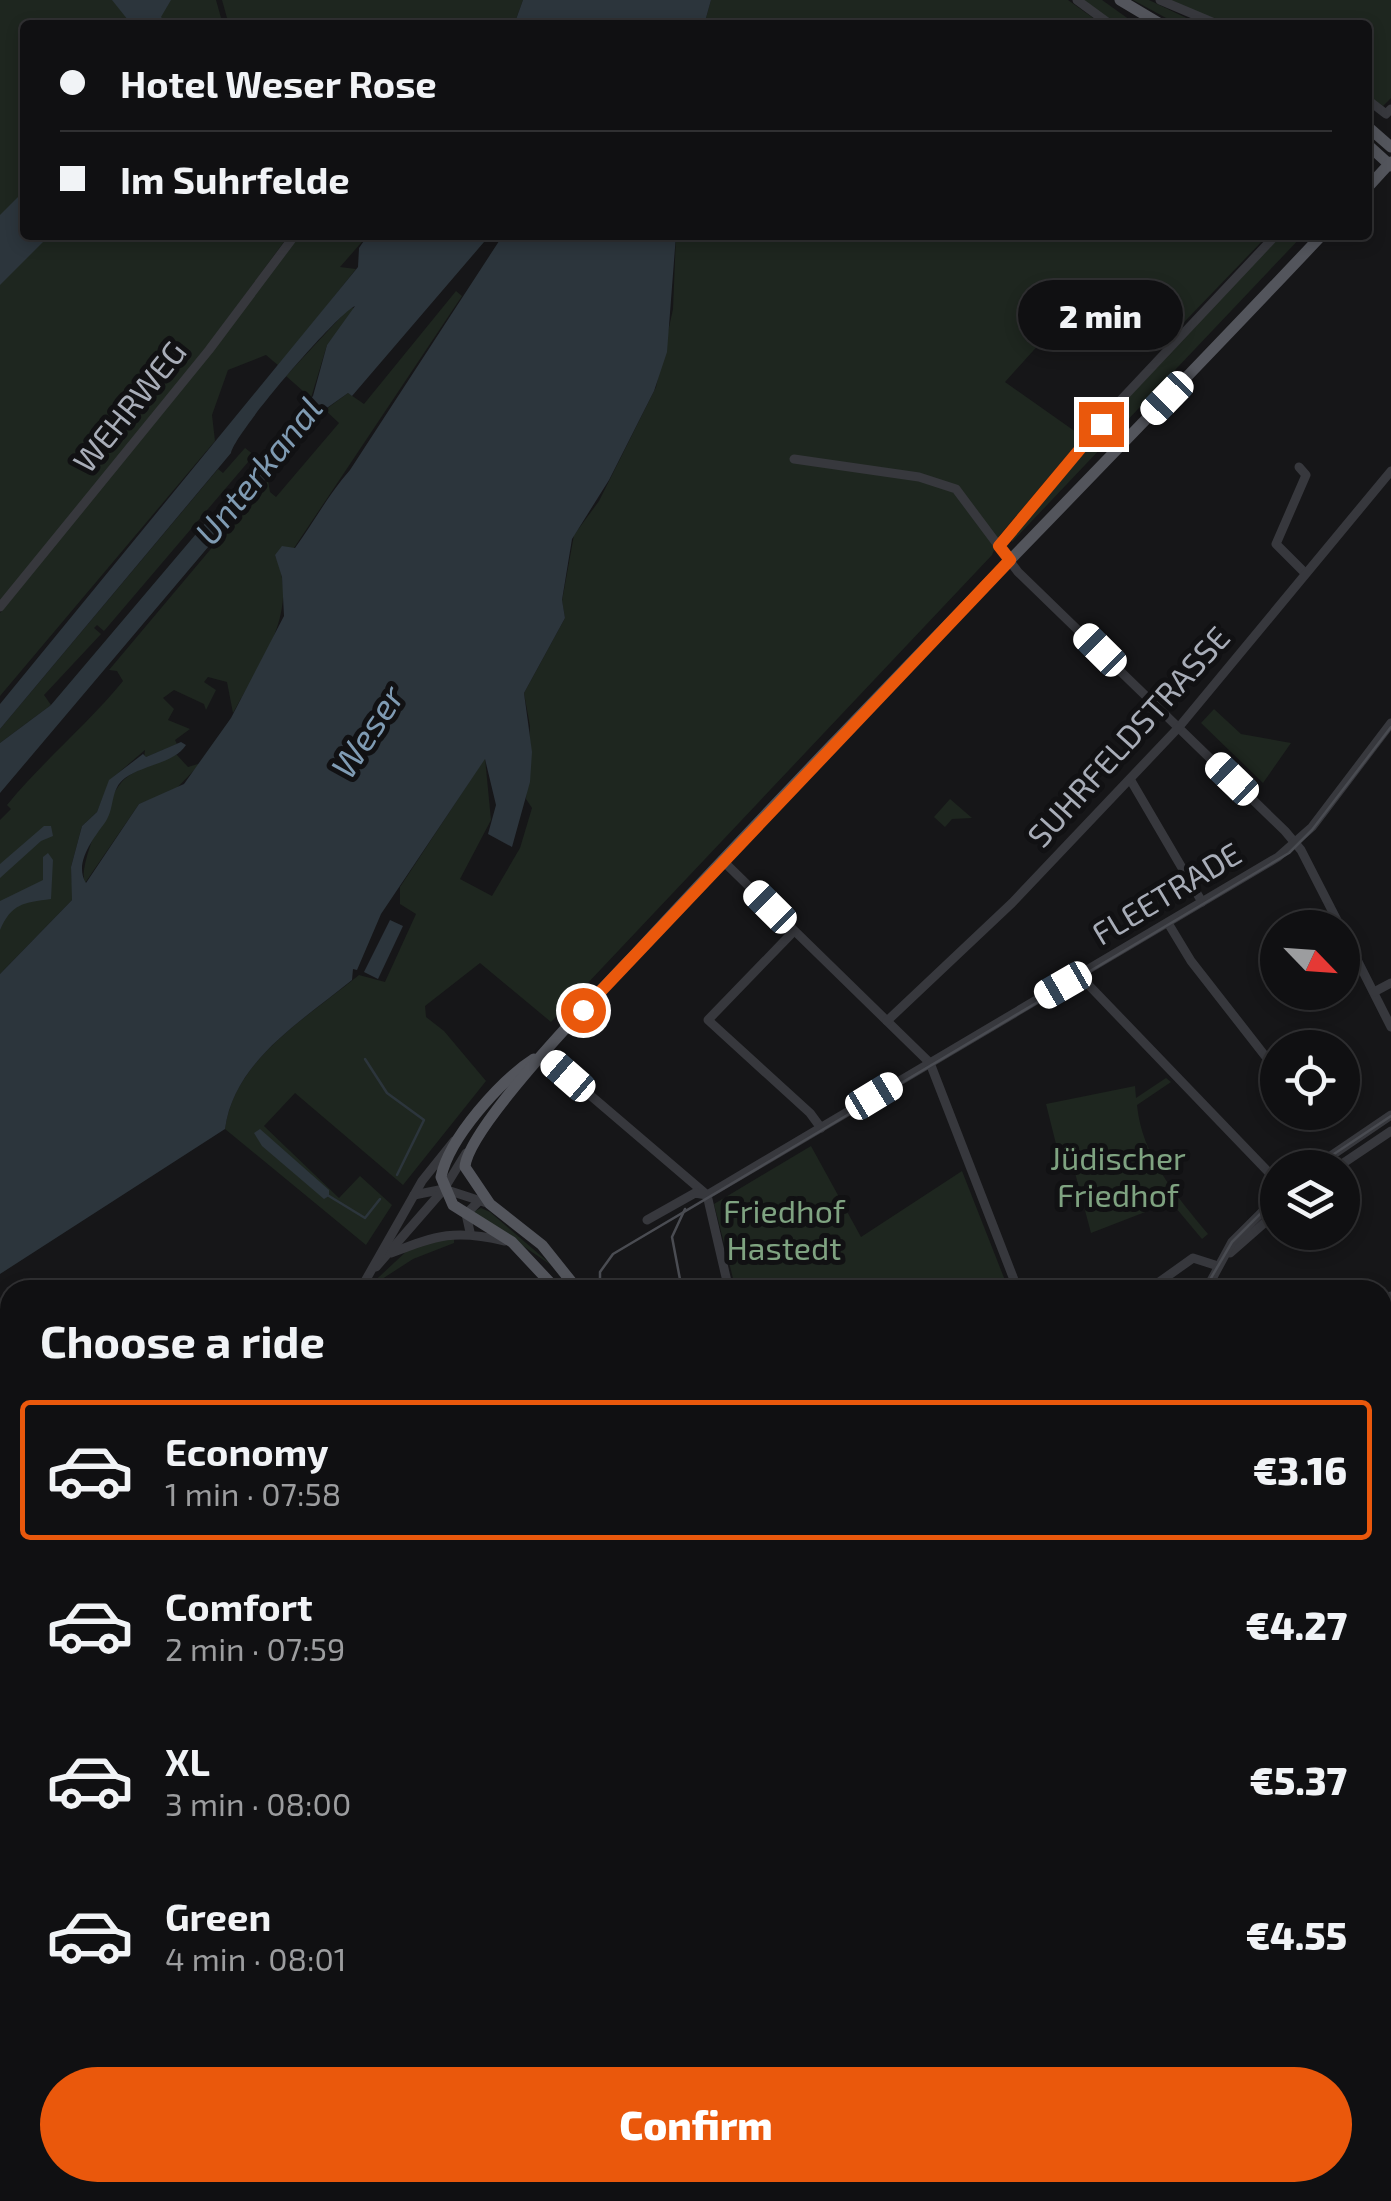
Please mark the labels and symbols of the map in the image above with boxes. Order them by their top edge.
callout: 2 min [1018,279,1184,349]
street label: WEHRWEG [64,333,193,479]
car [1135,366,1199,430]
water label: Unterkanal [185,387,330,552]
route end [1079,402,1124,447]
street label: SUHRFELDSTRASSE [1019,618,1236,854]
car [1068,618,1132,682]
water label: Weser [321,676,412,785]
car [1200,747,1264,811]
street label: FLEETRADE [1085,833,1247,952]
car [738,875,802,939]
north arrow [1260,910,1360,1010]
car [1030,957,1096,1013]
route start [561,988,606,1033]
car [536,1045,600,1107]
car [841,1068,907,1124]
park label: Jüdischer Friedhof [1050,1138,1186,1213]
park label: Friedhof Hastedt [723,1191,846,1266]

